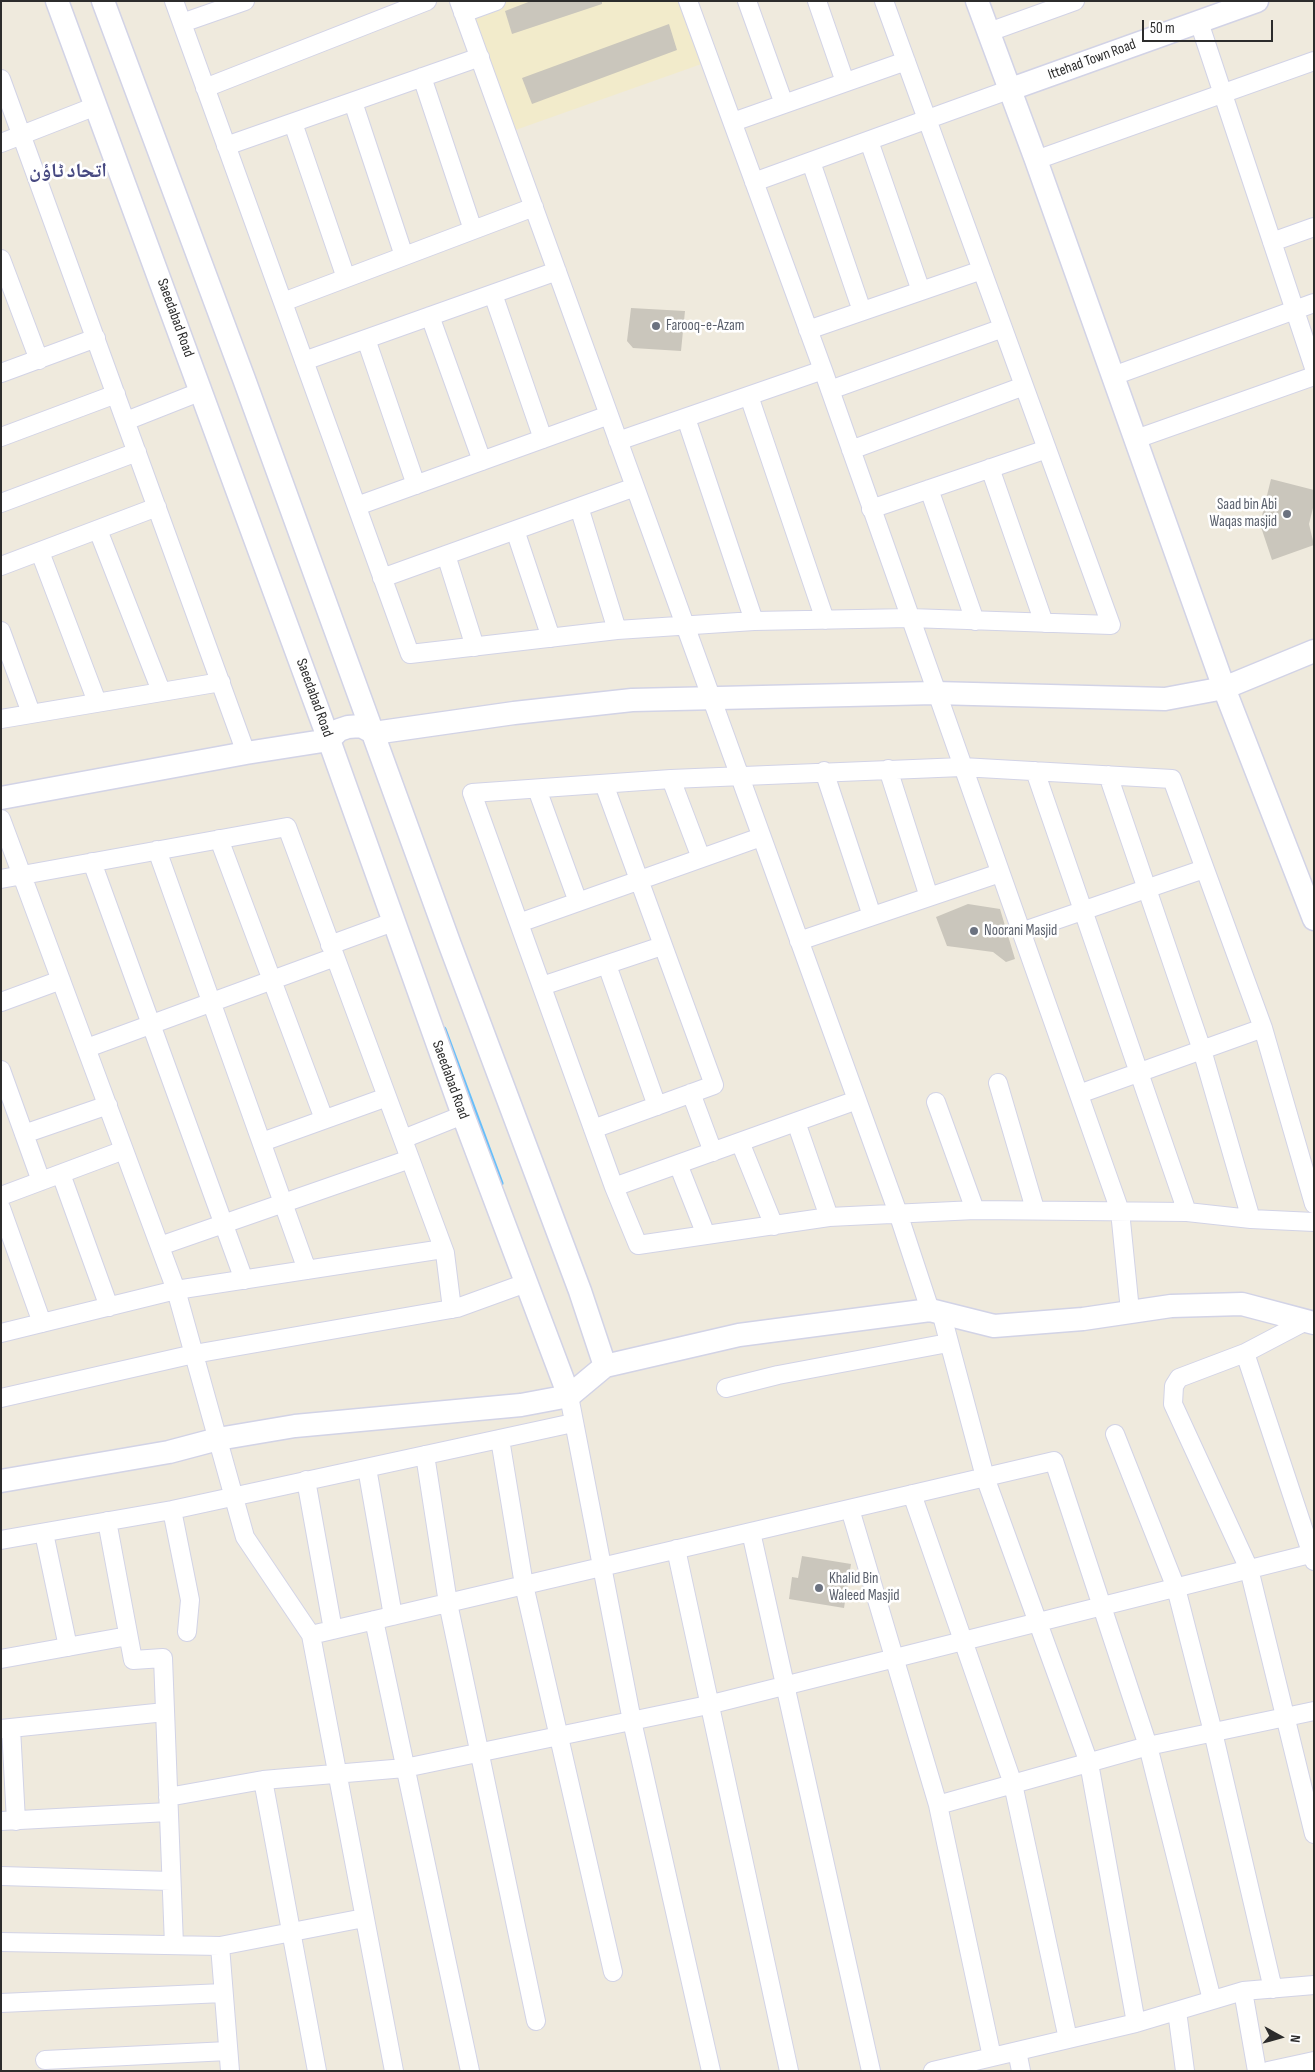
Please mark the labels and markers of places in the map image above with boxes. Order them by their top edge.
place label: Farooq-e-Azam [666,317,744,335]
marker: Farooq-e-Azam [650,320,662,332]
place label: Saad bin Abi Waqas masjid [1210,496,1277,531]
marker: Saad bin Abi Waqas masjid [1281,508,1293,520]
place label: Noorani Masjid [984,922,1057,940]
marker: Noorani Masjid [968,925,980,937]
place label: Khalid Bin Waleed Masjid [829,1570,899,1605]
marker: Khalid Bin Waleed Masjid [813,1582,825,1594]

